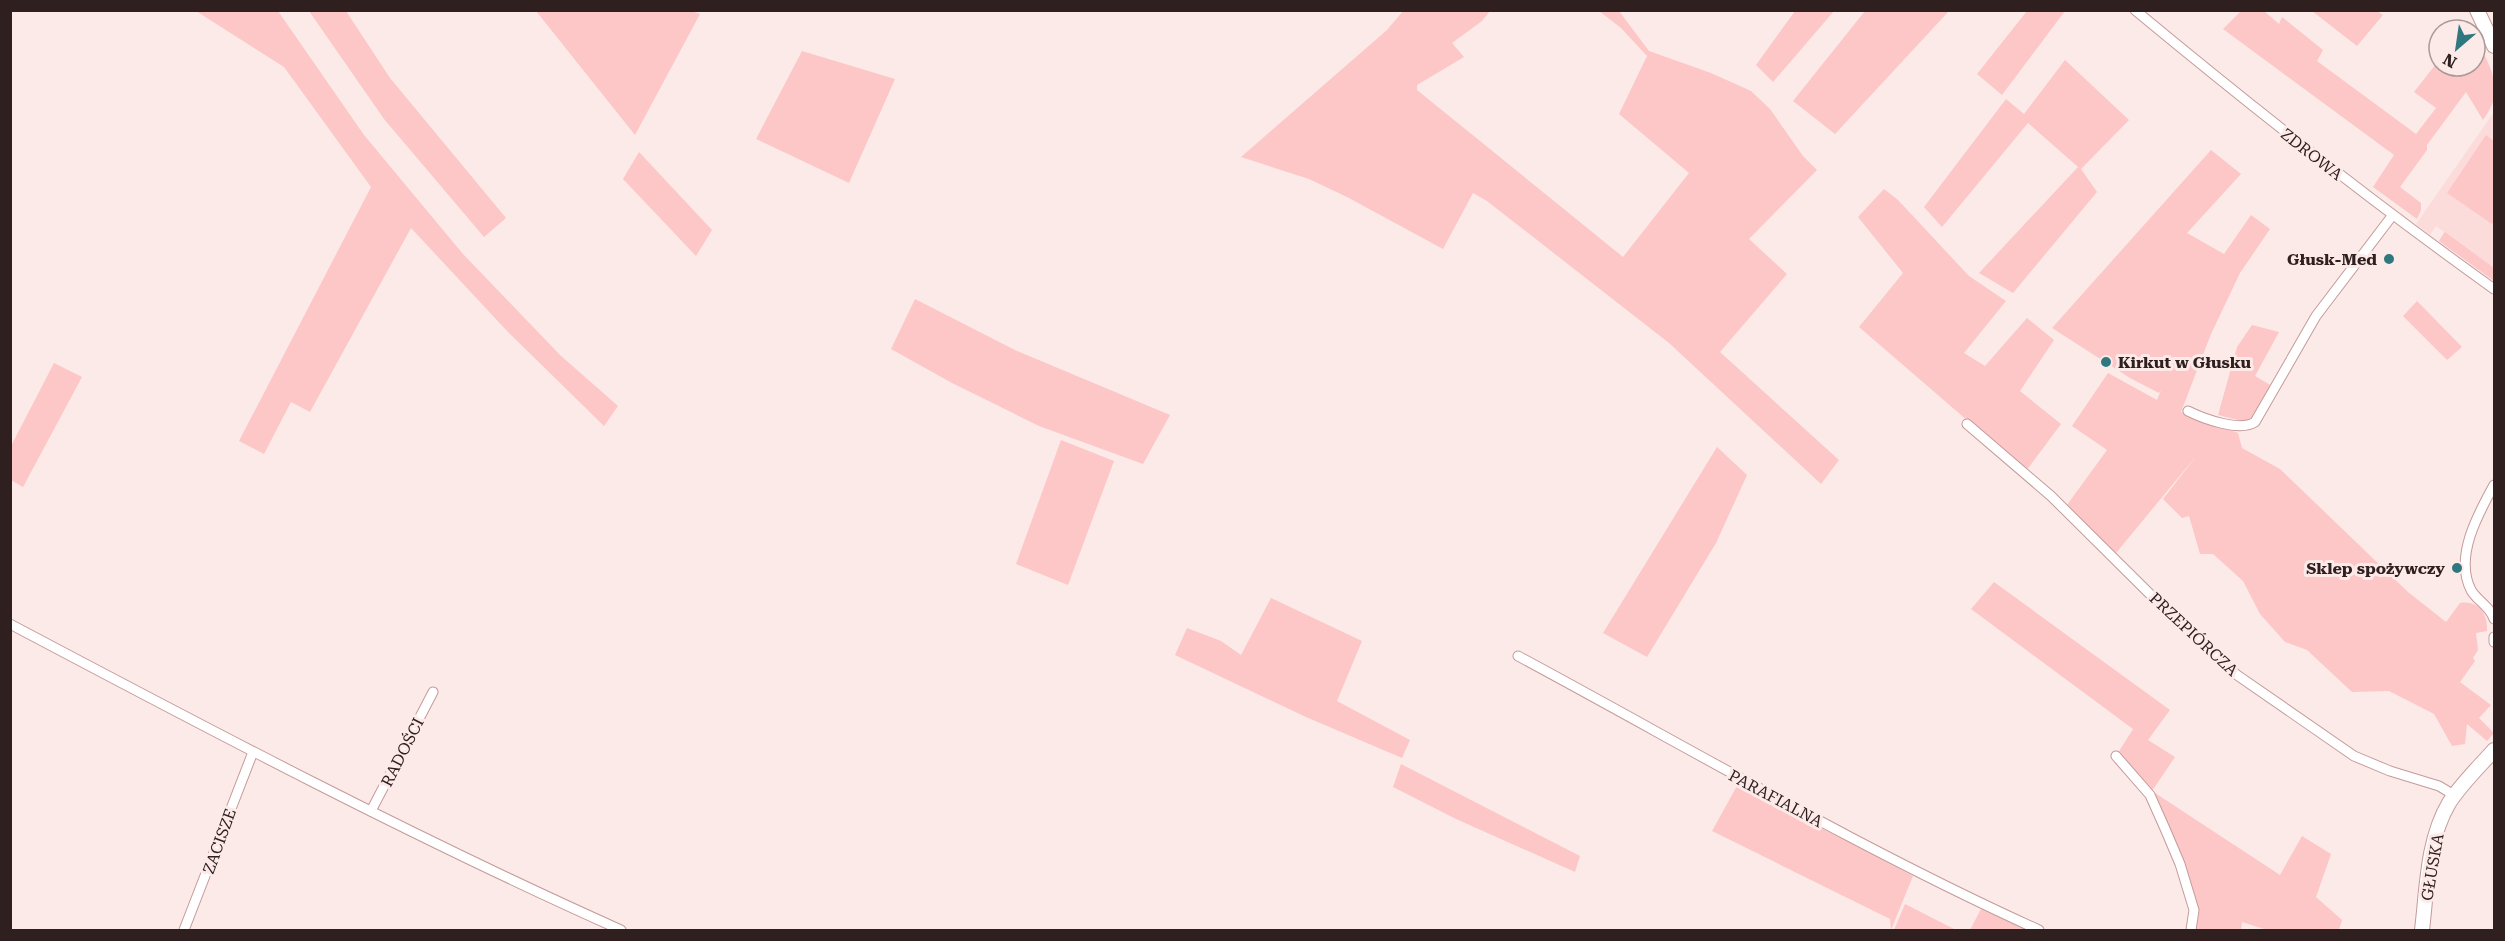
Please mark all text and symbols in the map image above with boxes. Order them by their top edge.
north arrow [2427,18,2487,78]
text: N [2440,49,2460,72]
street label: ZDROWA [2277,125,2347,185]
place label: Głusk-Med [2287,250,2377,269]
marker: Głusk-Med [2382,252,2396,266]
place label: Kirkut w Głusku [2118,353,2252,372]
marker: Kirkut w Głusku [2099,355,2113,369]
place label: Sklep spożywczy [2306,559,2445,578]
marker: Sklep spożywczy [2450,561,2464,575]
street label: PRZEPIÓRCZA [2146,589,2242,681]
street label: RADOŚCI [377,715,428,790]
street label: PARAFIALNA [1725,766,1827,832]
street label: ZACISZE [199,806,240,876]
street label: GŁUSKA [2417,831,2448,902]

